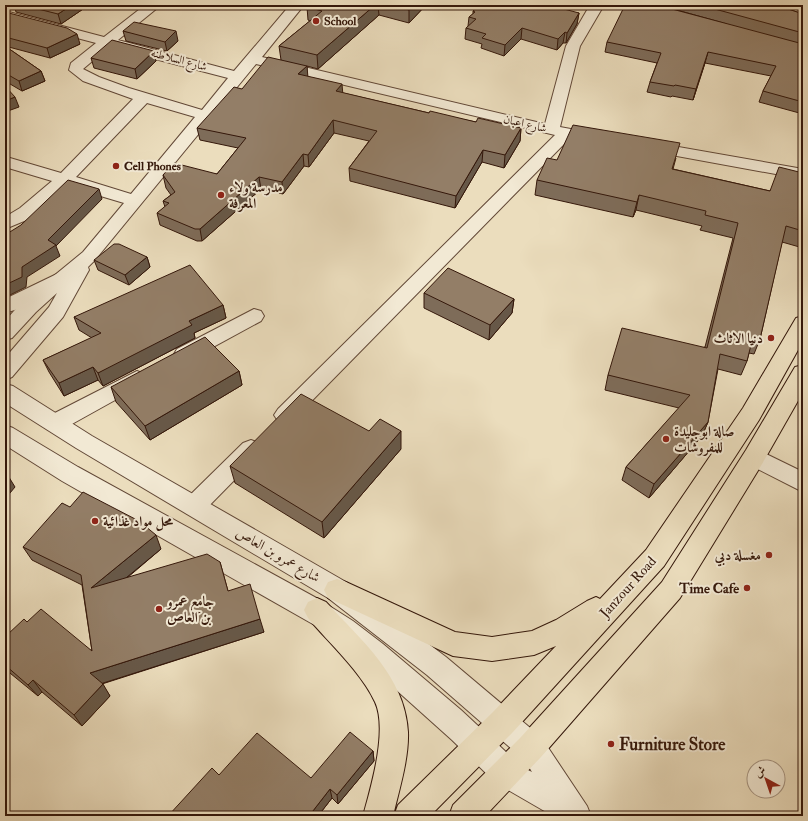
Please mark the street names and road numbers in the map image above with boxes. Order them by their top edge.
street label: شارع السلاطنه [149,45,209,78]
street label: شارع اعبان [501,112,548,139]
street label: شارع عمرو بن العاص [231,524,323,589]
street label: Janzour Road [595,553,660,622]

